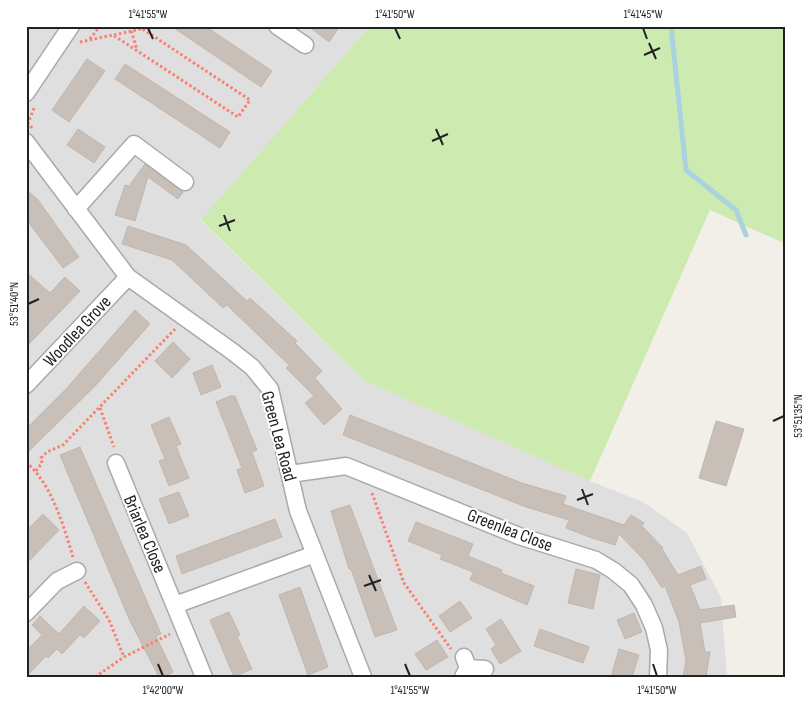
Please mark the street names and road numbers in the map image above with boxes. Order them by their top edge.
street label: Woodlea Grove [39,291,116,371]
street label: Green Lea Road [256,389,301,483]
street label: Briarlea Close [119,492,170,576]
street label: Greenlea Close [464,505,555,556]

